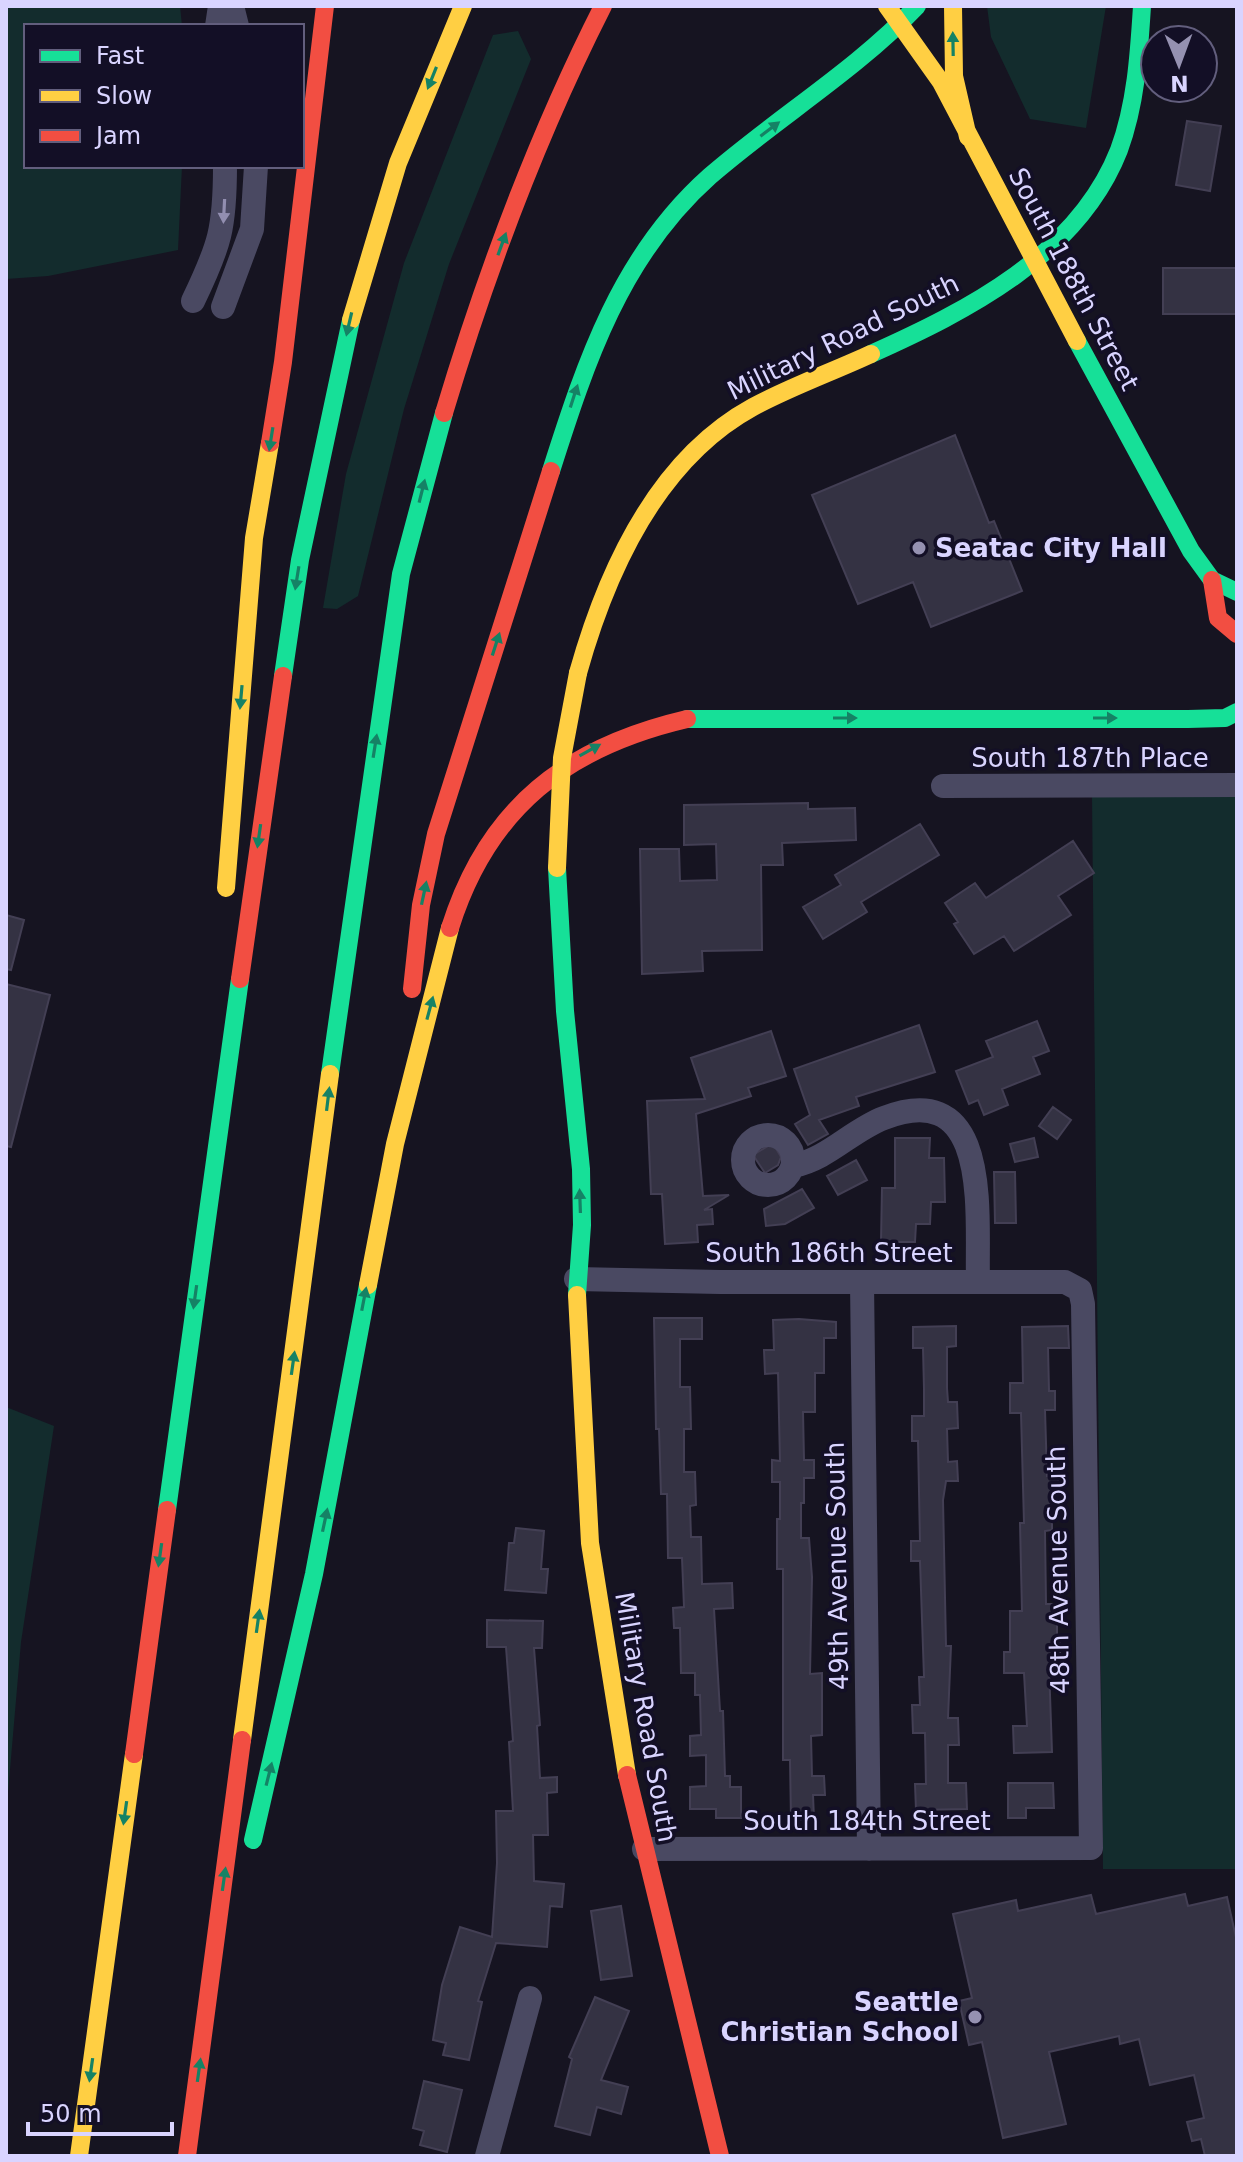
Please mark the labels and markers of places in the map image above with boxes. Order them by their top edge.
place label: Seatac City Hall [935,533,1167,563]
marker: Seatac City Hall [910,539,928,557]
place label: Seattle Christian School [720,1987,959,2047]
marker: Seattle Christian School [966,2008,984,2026]

